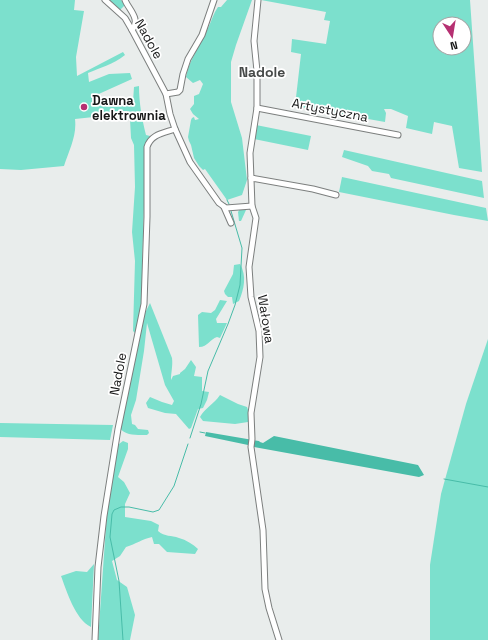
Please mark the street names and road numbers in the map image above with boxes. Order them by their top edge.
street label: Nadole [131,16,167,62]
street label: Artystyczna [290,94,370,126]
street label: Wałowa [254,293,278,345]
street label: Nadole [106,351,130,397]

